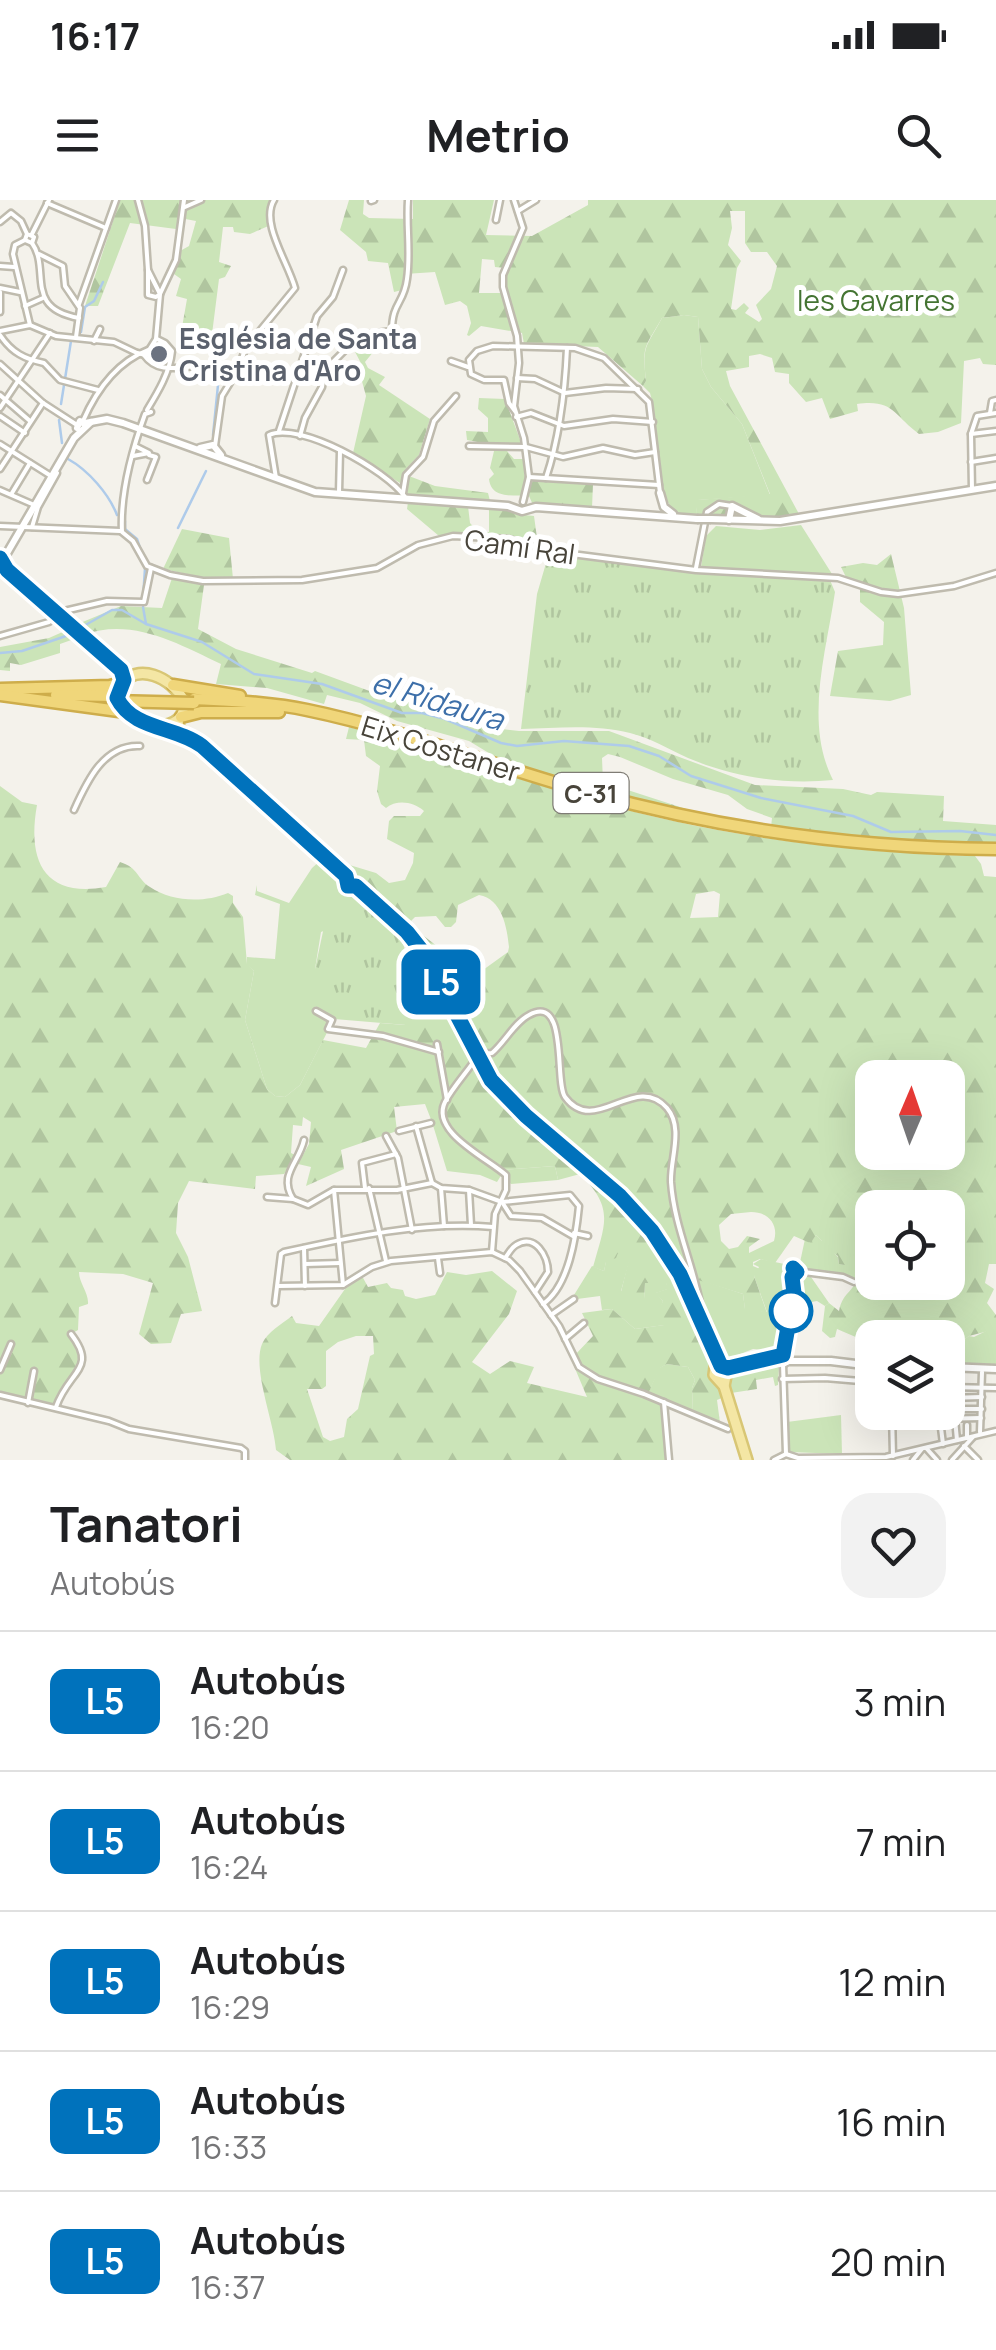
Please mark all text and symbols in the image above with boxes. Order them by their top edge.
text: 16:17 [50,9,140,61]
text: Metrio [426,104,570,166]
icon: menu [50,108,105,163]
icon: search [891,108,946,163]
park label: les Gavarres [797,281,955,319]
place label: Església de Santa Cristina d'Aro [179,319,417,389]
marker: Església de Santa Cristina d'Aro [148,343,170,365]
street label: Camí Ral [462,519,578,573]
water label: el Ridaura [367,661,510,740]
street label: Eix Costaner [357,706,525,790]
road number: C-31 [554,773,628,813]
line badge: L5 [396,950,486,1014]
text: L5 [421,958,461,1006]
north arrow [855,1060,965,1170]
map controls [855,1060,965,1430]
button: locate [855,1190,965,1300]
unlabelled marker [770,1290,812,1332]
button: layers [855,1320,965,1430]
text: Tanatori [50,1491,243,1556]
button: heart [841,1493,946,1598]
text: Autobús [50,1561,175,1605]
text: Autobús [190,1653,346,1705]
text: 3 min [854,1675,946,1727]
text: L5 [85,1677,125,1725]
text: 16:20 [190,1705,270,1749]
text: Autobús [190,1793,346,1845]
text: 7 min [856,1815,946,1867]
text: L5 [85,1817,125,1865]
text: 16:24 [190,1845,268,1889]
text: Autobús [190,1933,346,1985]
text: 12 min [838,1955,946,2007]
text: L5 [85,1957,125,2005]
text: 16:29 [190,1985,270,2029]
text: Autobús [190,2073,346,2125]
text: 16 min [836,2095,946,2147]
text: L5 [85,2097,125,2145]
text: 16:33 [190,2125,267,2169]
text: Autobús [190,2213,346,2265]
text: 20 min [830,2235,946,2287]
text: L5 [85,2237,125,2285]
text: 16:37 [190,2265,266,2309]

